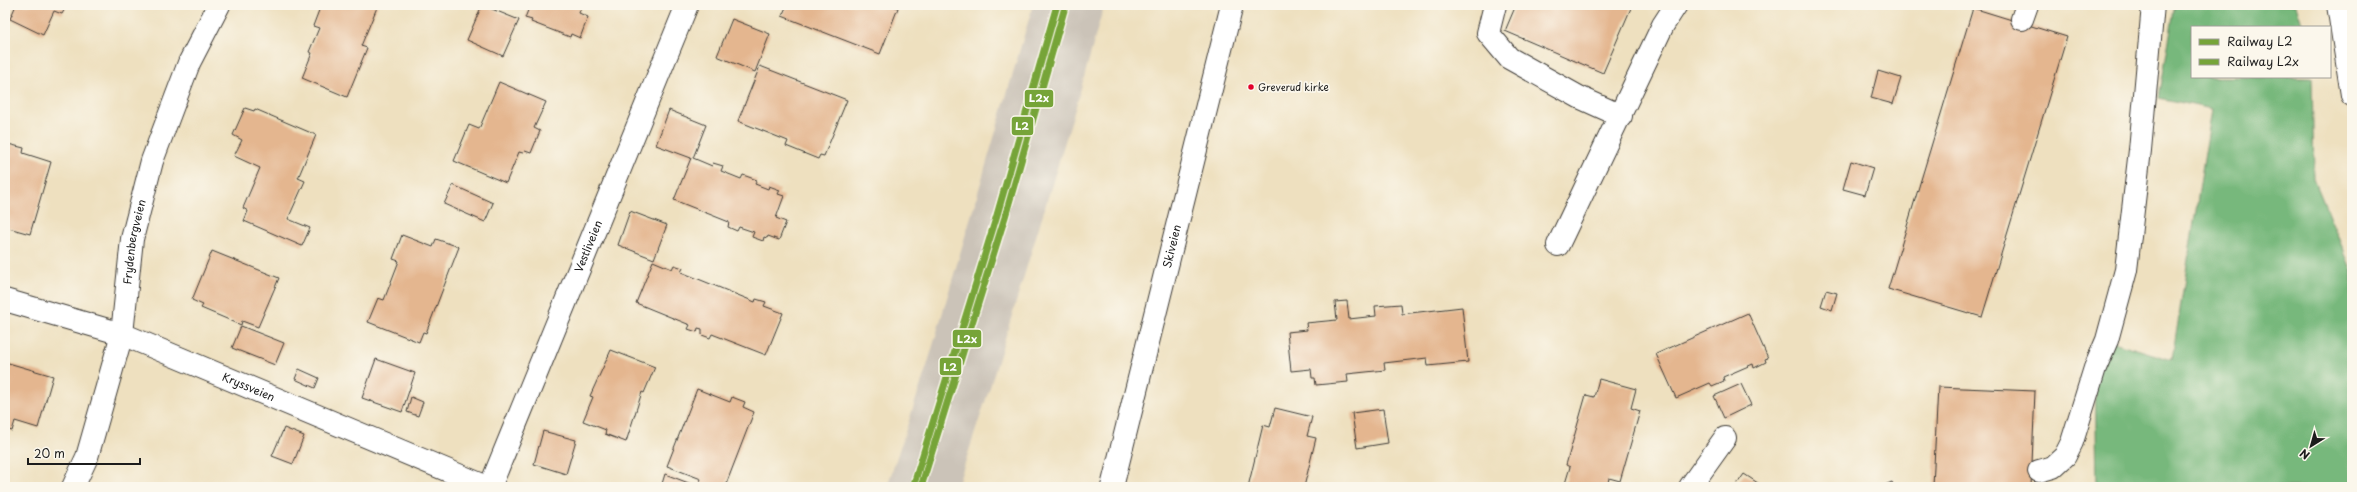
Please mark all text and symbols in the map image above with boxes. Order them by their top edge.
legend [2191,26,2331,78]
text: Railway L2 [2227,32,2293,50]
text: Railway L2x [2227,52,2299,70]
place label: Greverud kirke [1258,79,1329,94]
marker: Greverud kirke [1246,82,1256,92]
line badge: L2x [1024,89,1054,108]
text: L2x [1029,89,1049,106]
line badge: L2 [1011,116,1034,136]
text: L2 [1015,117,1029,134]
street label: Frydenbergveien [118,197,150,285]
street label: Vestliveien [570,218,606,275]
street label: Skiveien [1158,223,1185,270]
line badge: L2x [952,329,982,348]
text: L2x [957,330,977,347]
line badge: L2 [939,357,962,376]
text: L2 [943,358,957,375]
street label: Kryssveien [220,368,278,405]
north arrow [2291,426,2331,466]
scale bar [28,440,140,466]
text: 20 m [34,444,65,462]
text: N [2296,445,2313,464]

